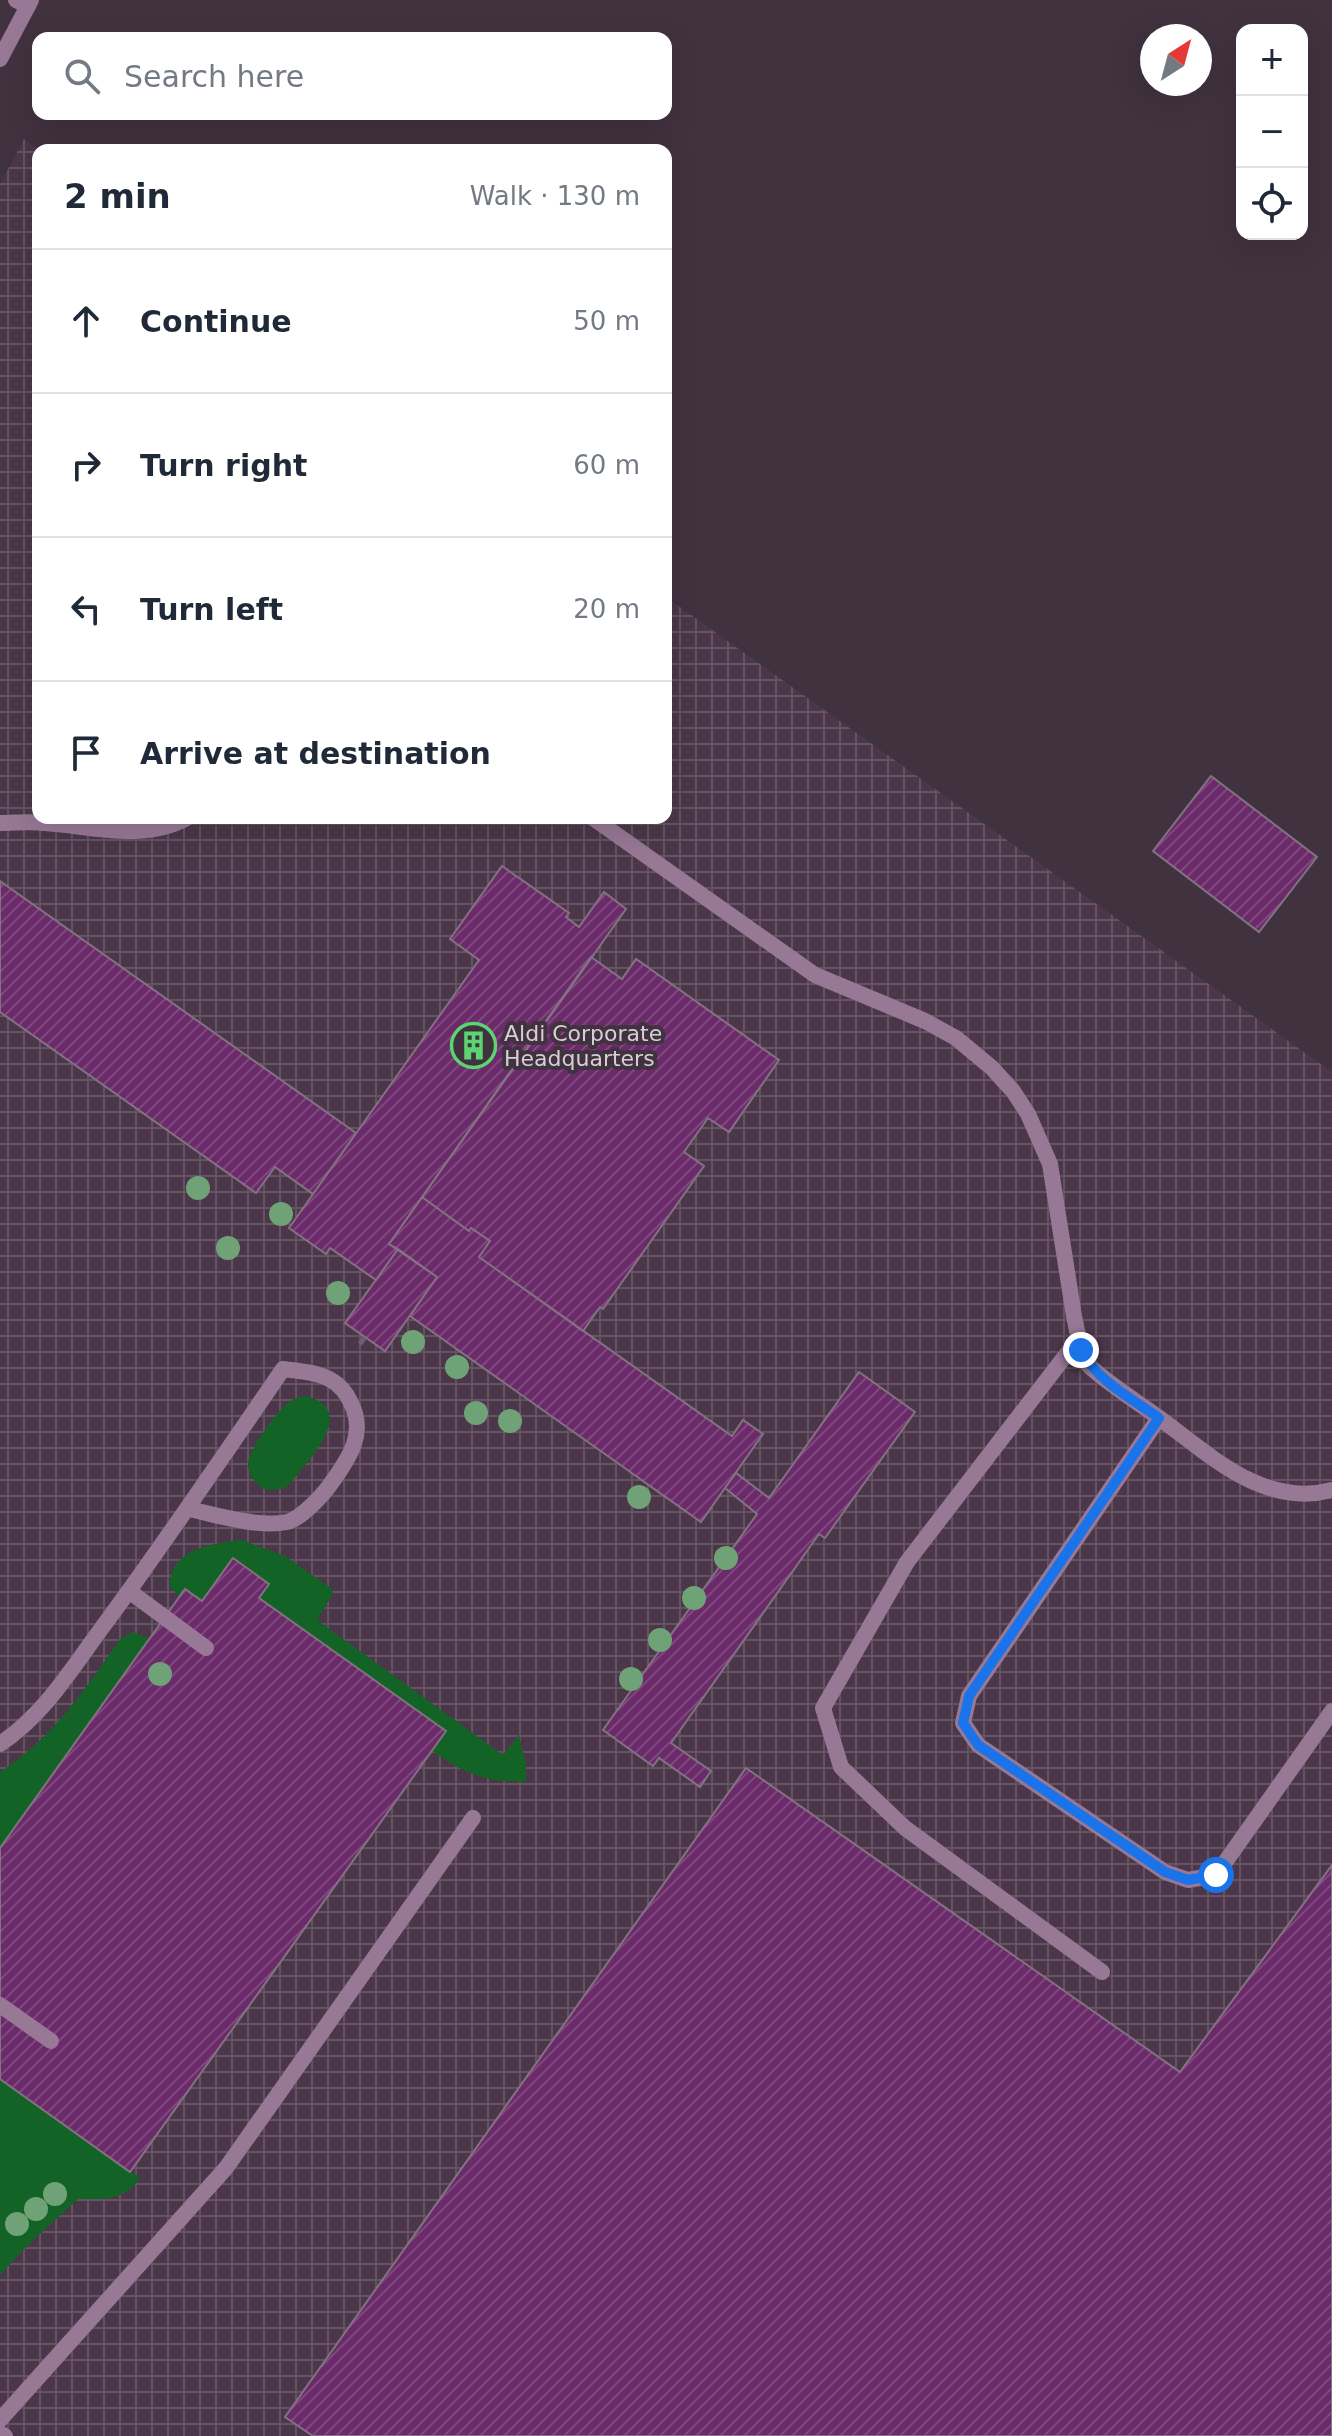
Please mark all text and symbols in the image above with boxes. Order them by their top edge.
north arrow [1140,24,1212,96]
map controls [1236,24,1308,240]
button: + [1236,24,1308,96]
search box [32,32,672,120]
icon: search [60,54,104,98]
text: Search here [124,59,304,94]
button: − [1236,96,1308,168]
button: locate [1236,168,1308,240]
text: 2 min [64,176,171,216]
text: Walk · 130 m [470,181,640,211]
icon: ahead [64,299,108,343]
text: Continue [140,304,292,339]
text: 50 m [573,306,640,336]
icon: right [64,443,108,487]
text: Turn right [140,448,307,483]
text: 60 m [573,450,640,480]
icon: left [64,587,108,631]
text: Turn left [140,592,283,627]
text: 20 m [573,594,640,624]
icon: arrive [64,731,108,775]
text: Arrive at destination [140,736,491,771]
place label: Aldi Corporate Headquarters [504,1021,662,1071]
building icon: Aldi Corporate Headquarters [449,1022,497,1070]
route end [1063,1332,1099,1368]
route start [1198,1857,1234,1893]

